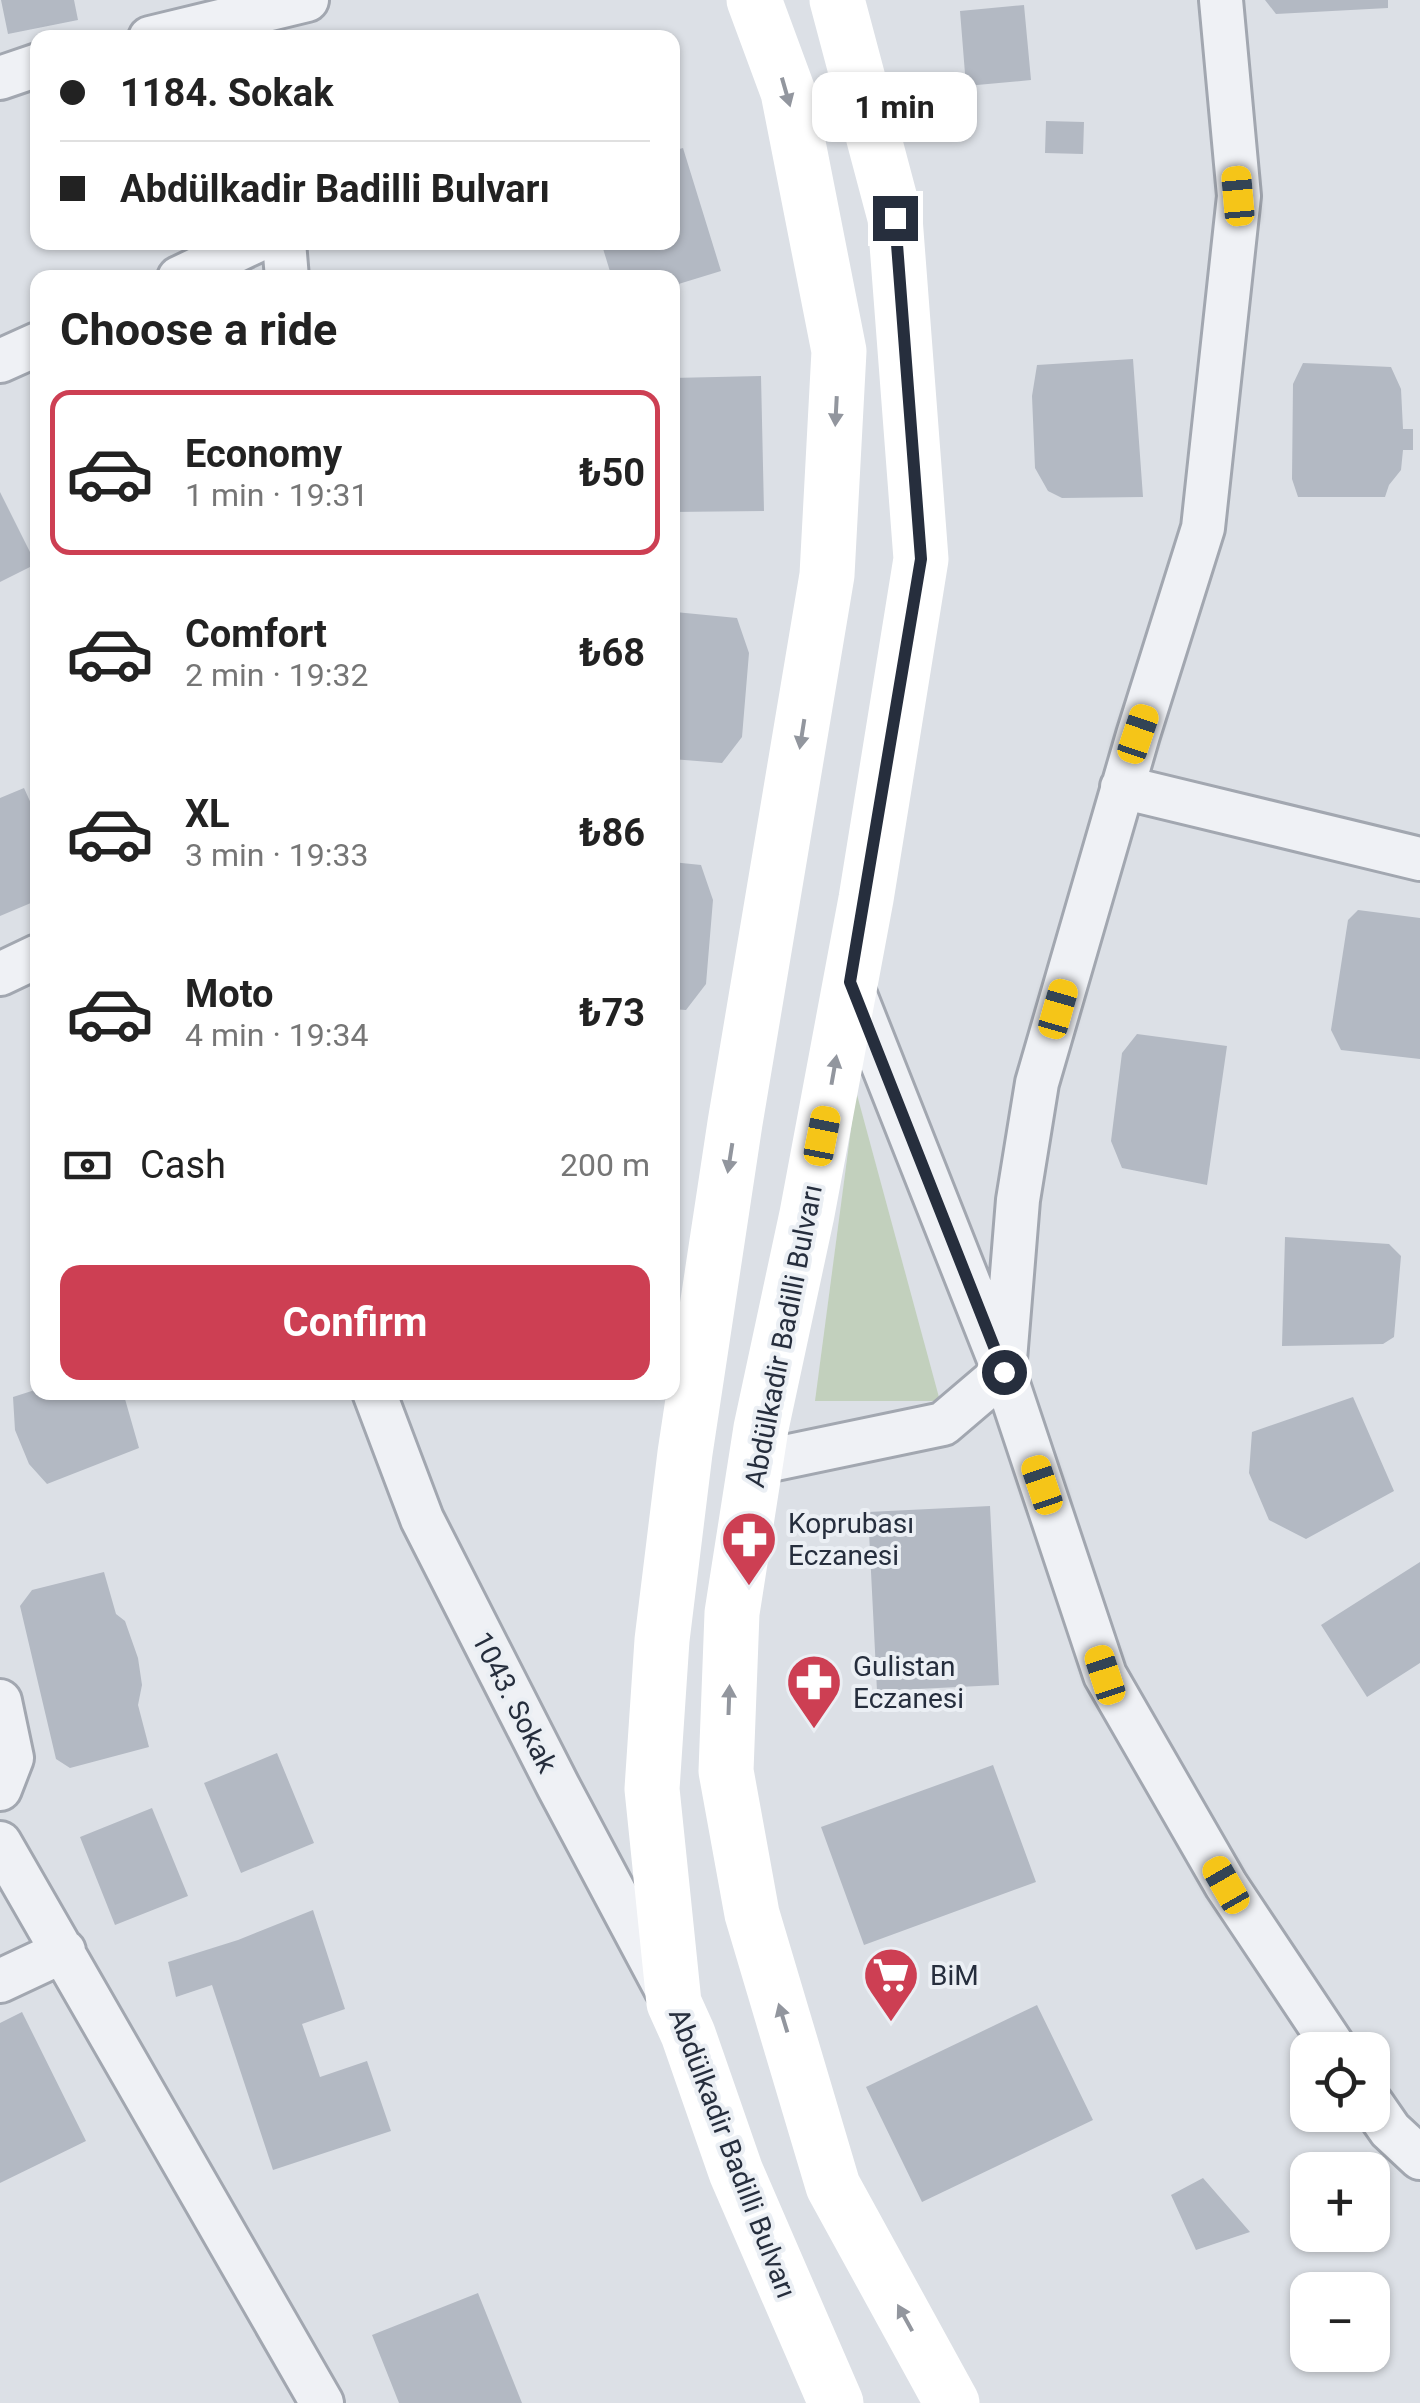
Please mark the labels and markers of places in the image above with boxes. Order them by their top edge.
place label: Koprubası Eczanesi [788,1507,914,1572]
pharmacy icon: Koprubası Eczanesi [719,1509,779,1588]
place label: Gulistan Eczanesi [853,1650,964,1715]
pharmacy icon: Gulistan Eczanesi [784,1652,844,1731]
supermarket icon: BiM [861,1945,921,2024]
place label: BiM [930,1959,979,1992]

